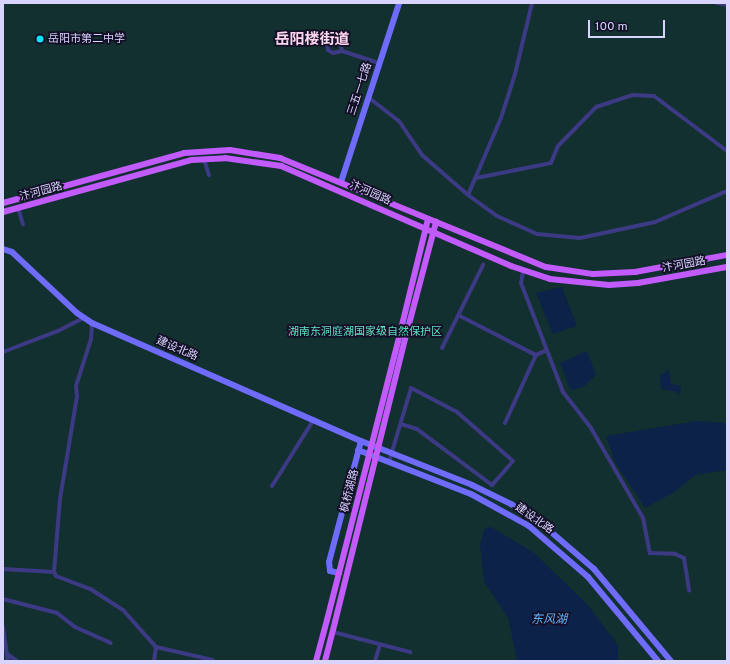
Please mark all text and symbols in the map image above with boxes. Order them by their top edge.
scale bar [590,12,667,38]
text: 100 m [595,19,628,35]
place label: 岳阳市第二中学 [48,32,125,46]
district label: 岳阳楼街道 [275,32,349,50]
marker: 岳阳市第二中学 [35,34,45,44]
street label: 三五一七路 [345,61,375,117]
street label: 汴河园路 [347,178,393,208]
street label: 汴河园路 [18,180,64,204]
street label: 汴河园路 [661,255,707,275]
park label: 湖南东洞庭湖国家级自然保护区 [288,325,442,339]
street label: 建设北路 [154,334,200,364]
street label: 枫桥湖路 [338,468,362,514]
street label: 建设北路 [512,501,556,537]
water label: 东风湖 [531,614,567,628]

